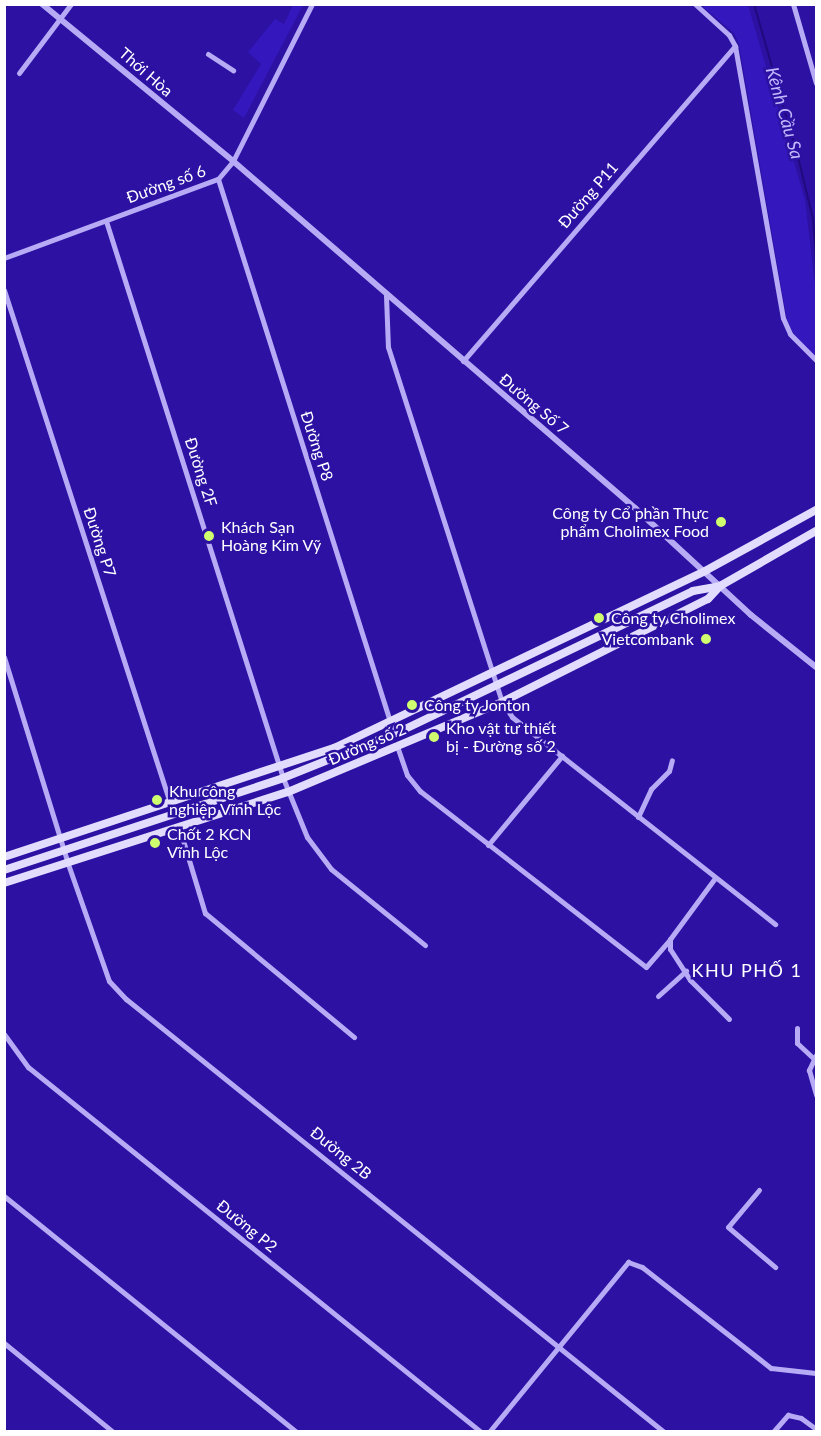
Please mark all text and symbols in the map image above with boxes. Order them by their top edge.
street label: Thới Hòa [115,43,177,101]
water label: Kênh Cầu Sa [762,65,808,161]
street label: Đường P11 [554,158,622,232]
street label: Đường số 6 [124,161,208,207]
street label: Đường Số 7 [495,370,573,438]
street label: Đường P8 [297,409,337,483]
street label: Đường 2F [181,435,221,509]
place label: Công ty Cổ phần Thực phẩm Cholimex Food [551,503,709,541]
street label: Đường P7 [80,505,120,579]
marker: Công ty Cổ phần Thực phẩm Cholimex Food [714,515,728,529]
place label: Khách Sạn Hoàng Kim Vỹ [221,517,322,555]
marker: Khách Sạn Hoàng Kim Vỹ [202,529,216,543]
place label: Công ty Cholimex [611,608,736,628]
marker: Công ty Cholimex [592,611,606,625]
place label: Vietcombank [602,629,694,649]
marker: Vietcombank [699,632,713,646]
place label: Công ty Jonton [424,695,531,715]
marker: Công ty Jonton [405,698,419,712]
place label: Kho vật tư thiết bị - Đường số 2 [446,718,557,756]
street label: Đường số 2 [325,719,409,769]
marker: Kho vật tư thiết bị - Đường số 2 [427,730,441,744]
place label: Khu công nghiệp Vĩnh Lộc [169,781,282,819]
marker: Khu công nghiệp Vĩnh Lộc [150,793,164,807]
place label: Chốt 2 KCN Vĩnh Lộc [167,824,252,862]
marker: Chốt 2 KCN Vĩnh Lộc [148,836,162,850]
district label: KHU PHỐ 1 [691,959,803,981]
street label: Đường 2B [307,1123,375,1183]
street label: Đường P2 [213,1196,281,1256]

